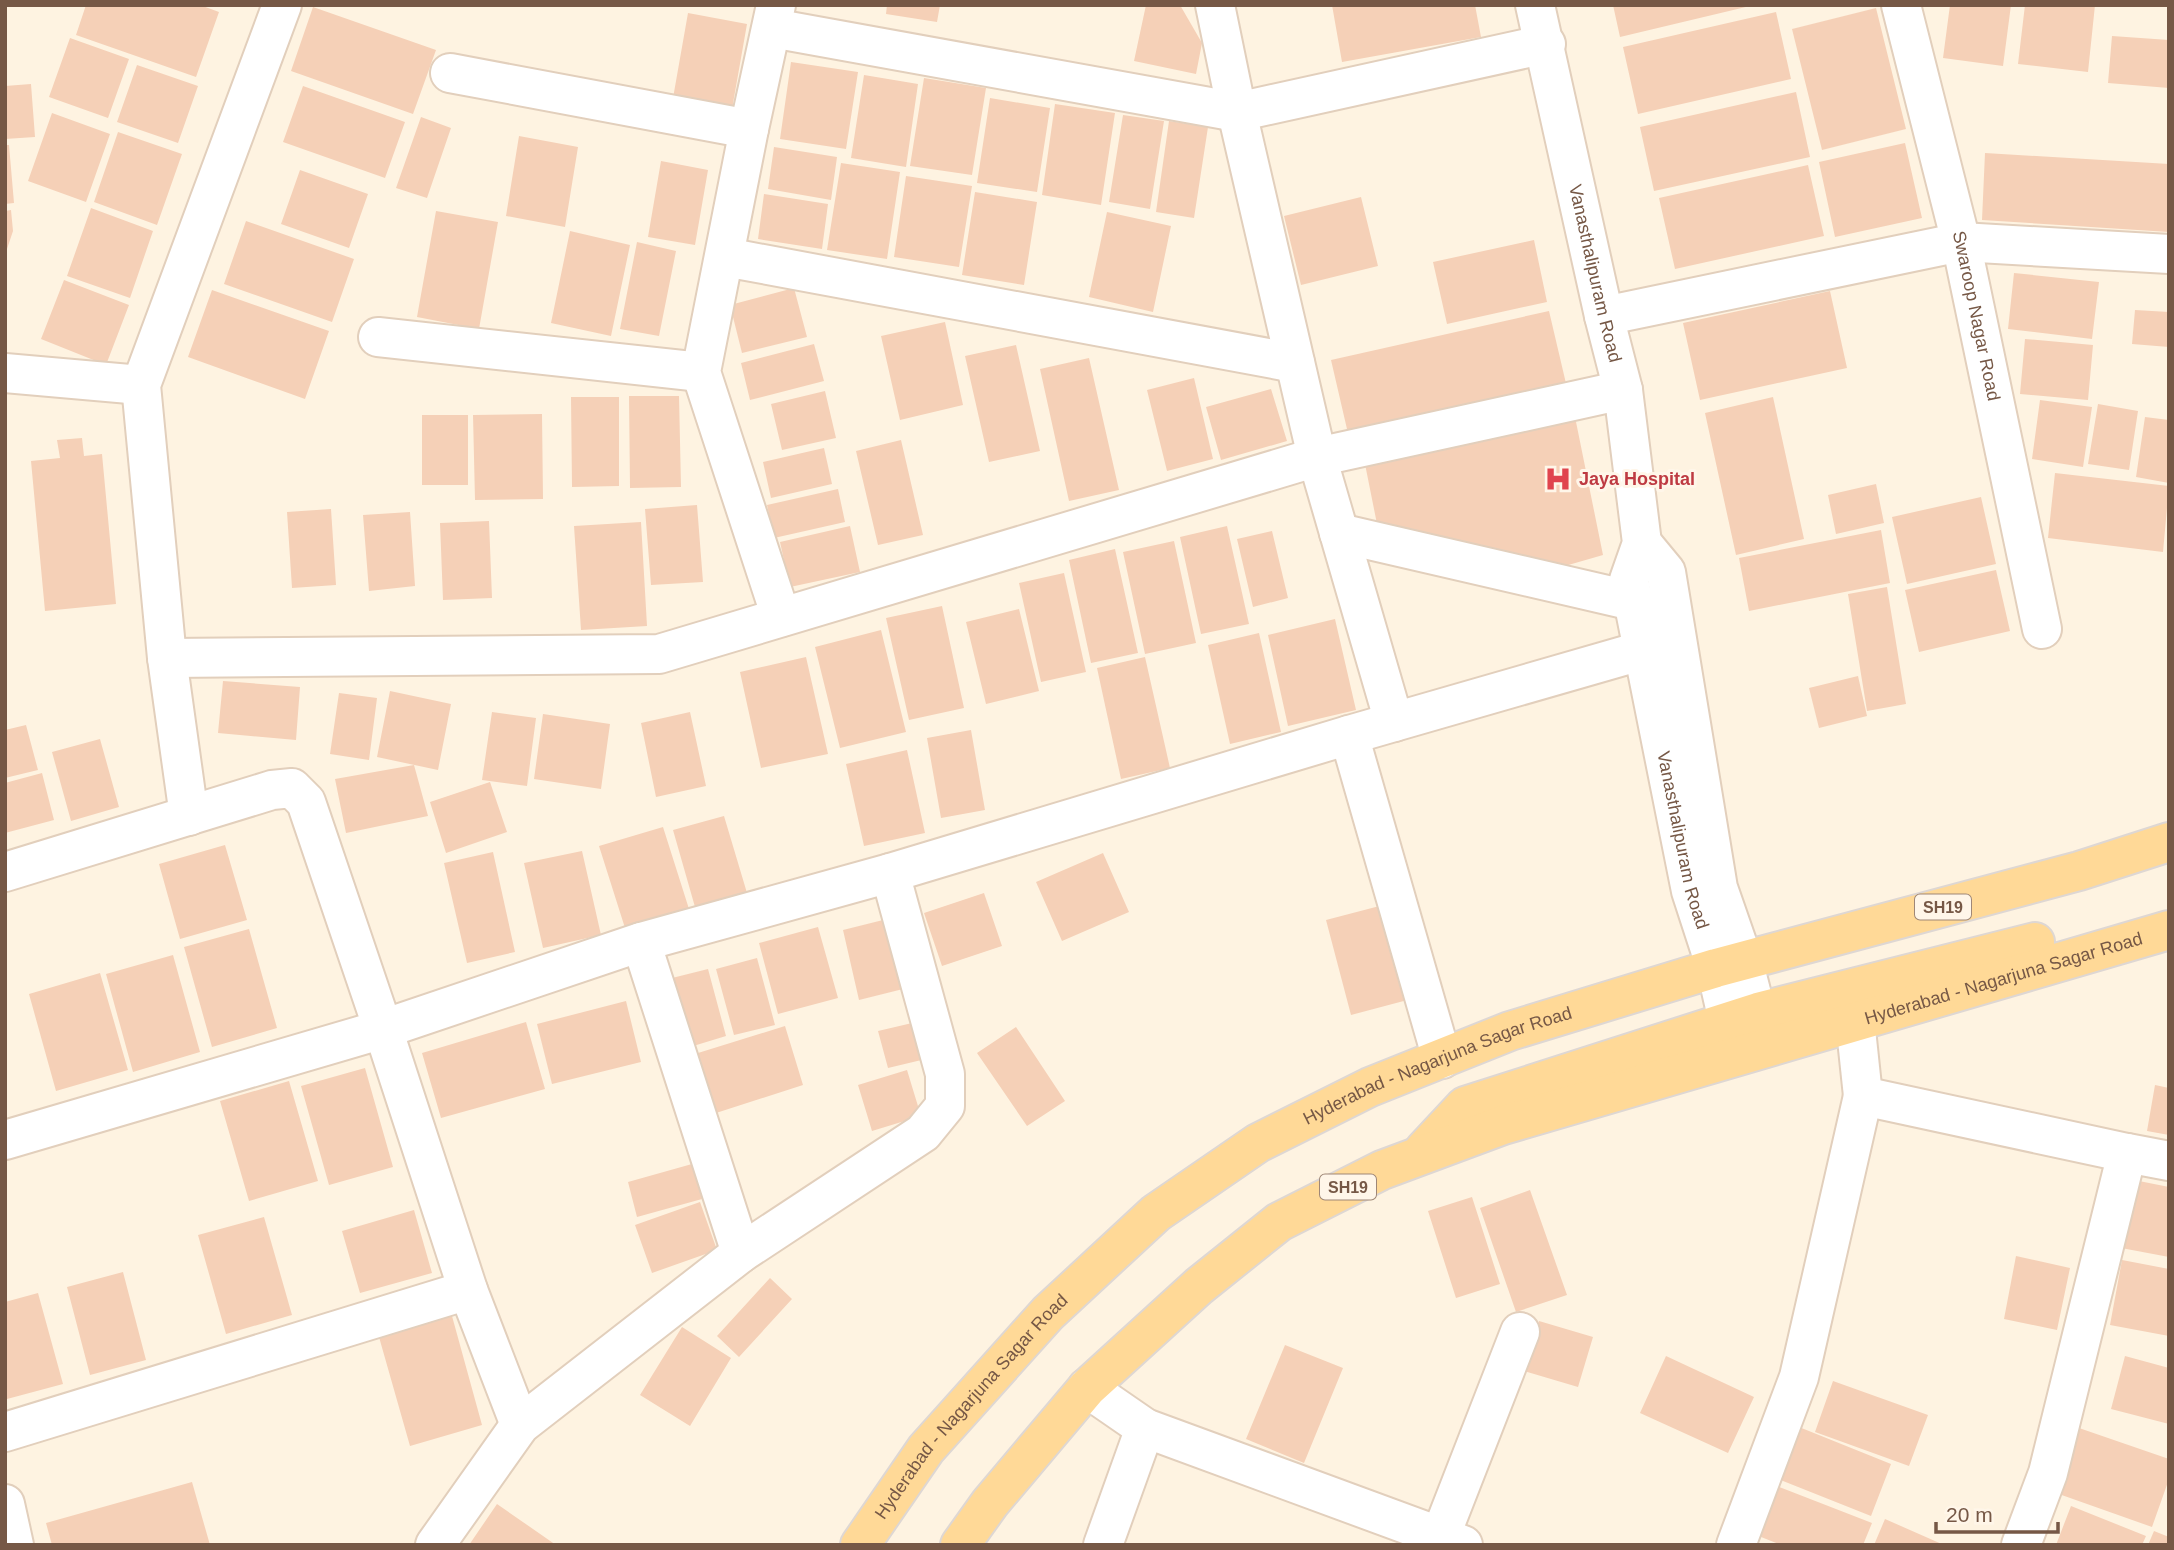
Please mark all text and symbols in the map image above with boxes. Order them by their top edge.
street label: Vanasthalipuram Road [1565,183,1625,364]
street label: Swaroop Nagar Road [1949,229,2004,403]
hospital icon: Jaya Hospital [1543,464,1573,494]
place label: Jaya Hospital [1579,469,1695,489]
street label: Vanasthalipuram Road [1653,749,1713,932]
road number: SH19 [1915,894,1971,920]
street label: Hyderabad - Nagarjuna Sagar Road [1862,928,2145,1029]
street label: Hyderabad - Nagarjuna Sagar Road [1300,1003,1574,1129]
road number: SH19 [1320,1175,1376,1200]
street label: Hyderabad - Nagarjuna Sagar Road [871,1290,1072,1523]
scale bar [1936,1490,2058,1534]
text: 20 m [1946,1503,1993,1526]

